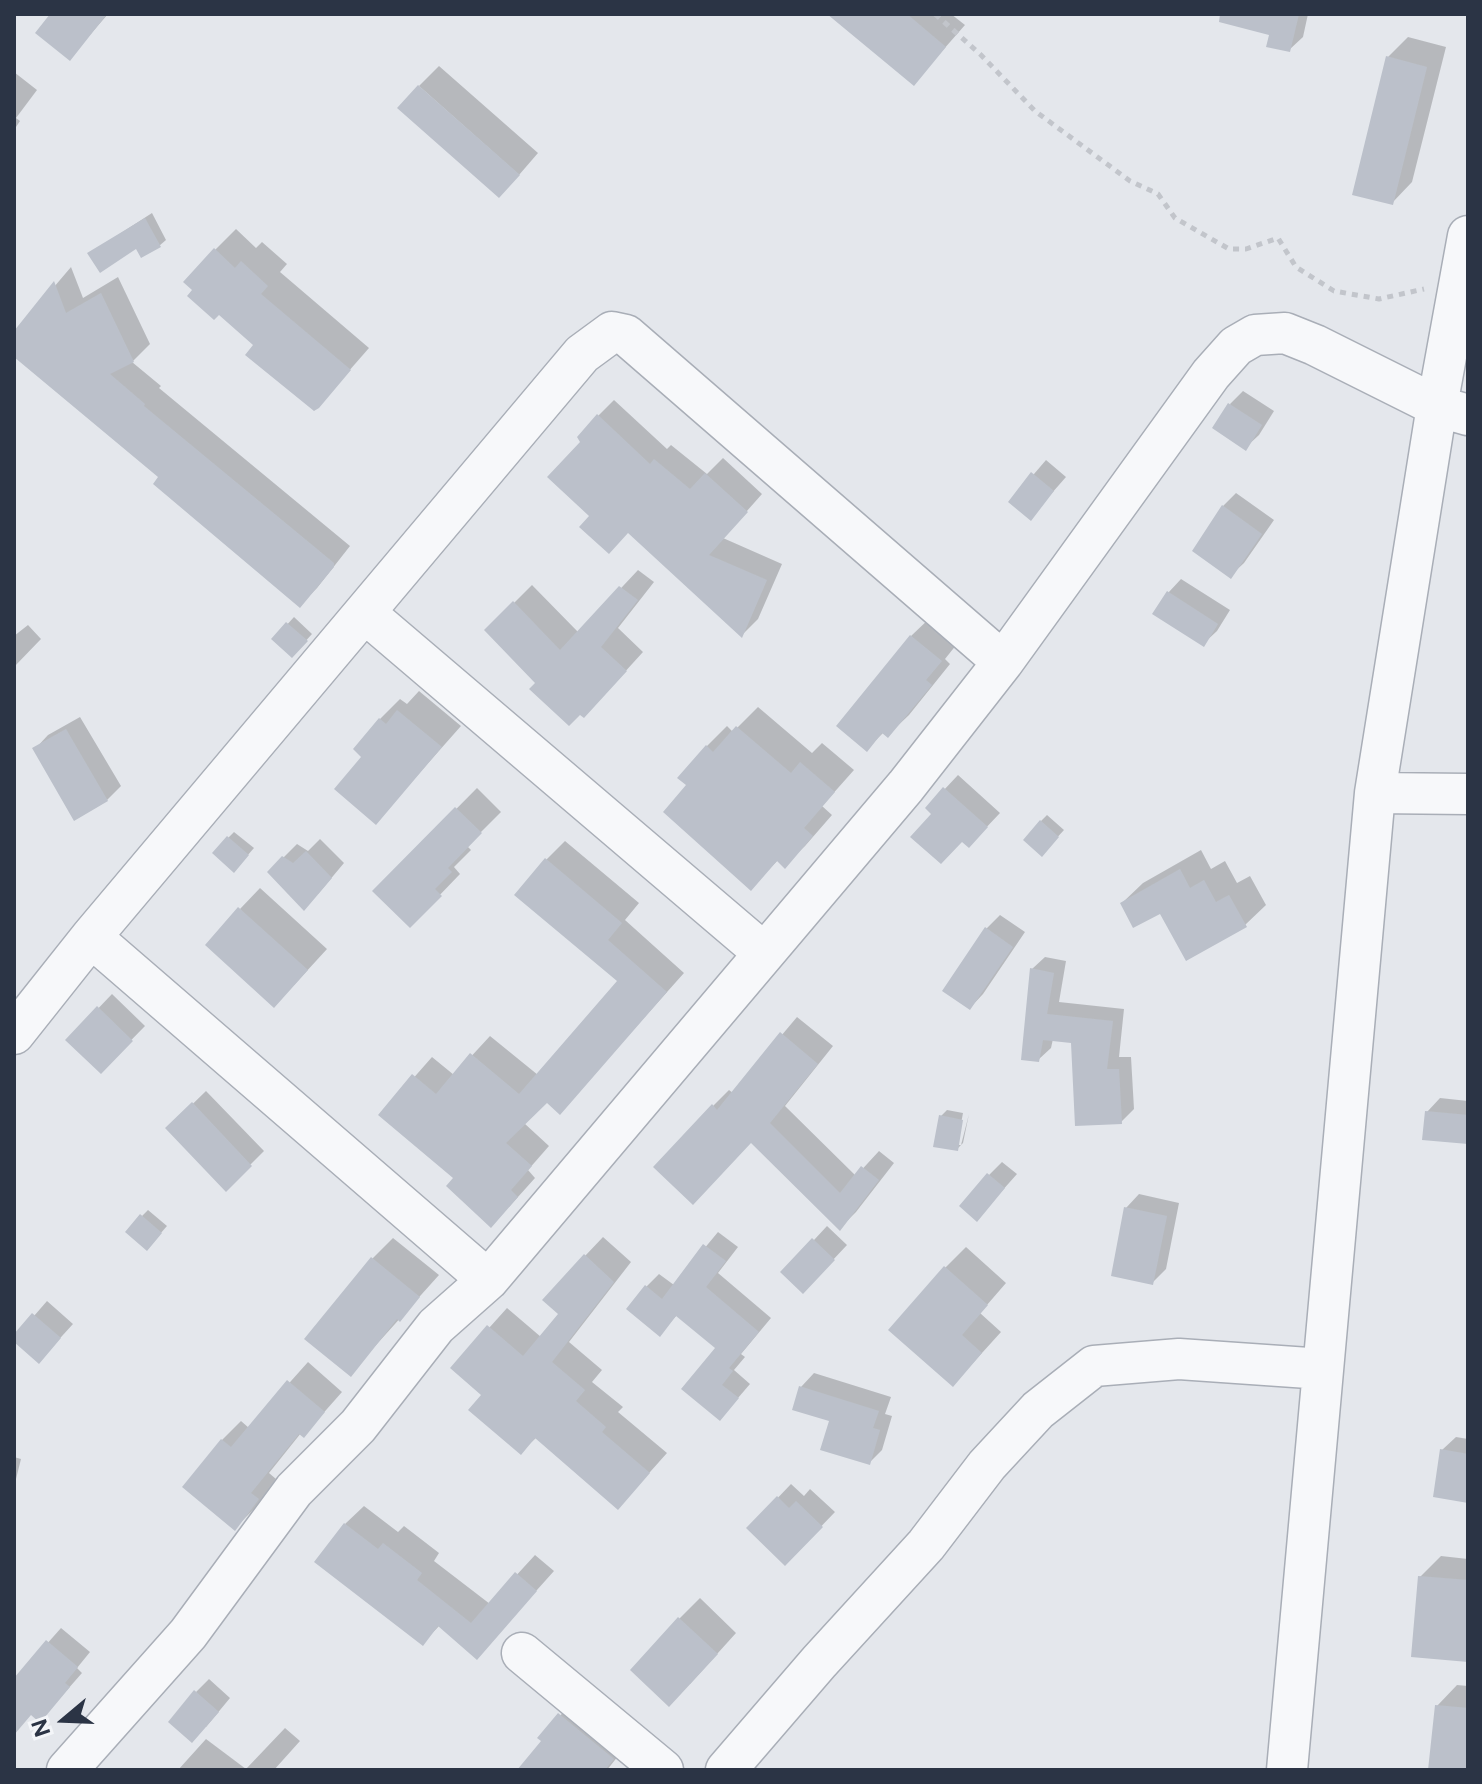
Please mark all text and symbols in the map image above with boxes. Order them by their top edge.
north arrow [24,1680,104,1760]
text: N [25,1716,56,1740]

